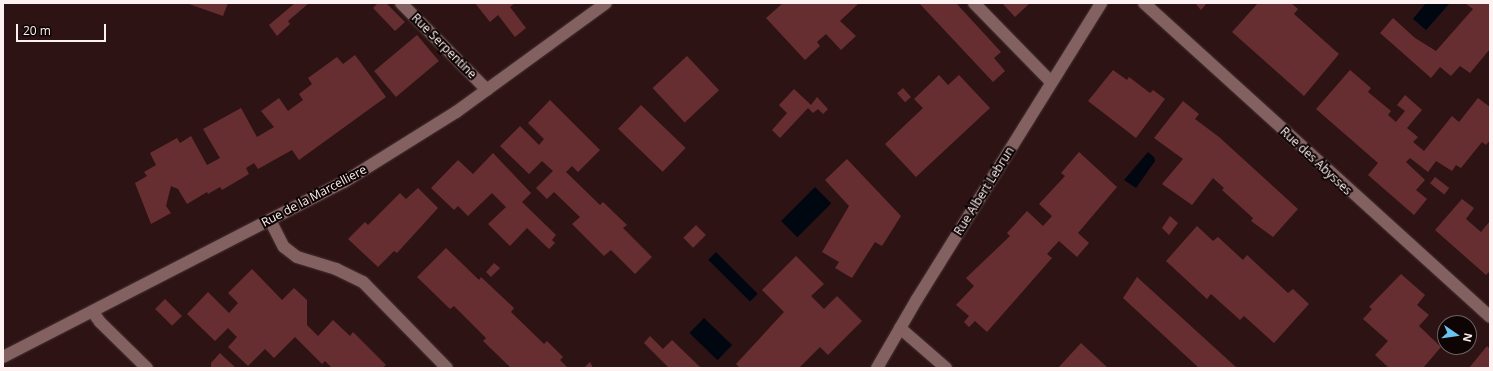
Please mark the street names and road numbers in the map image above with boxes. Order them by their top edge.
street label: Rue Serpentine [409,11,479,81]
street label: Rue des Abysses [1277,124,1355,198]
street label: Rue Albert Lebrun [951,144,1017,238]
street label: Rue de la Marcelliere [259,162,369,230]

